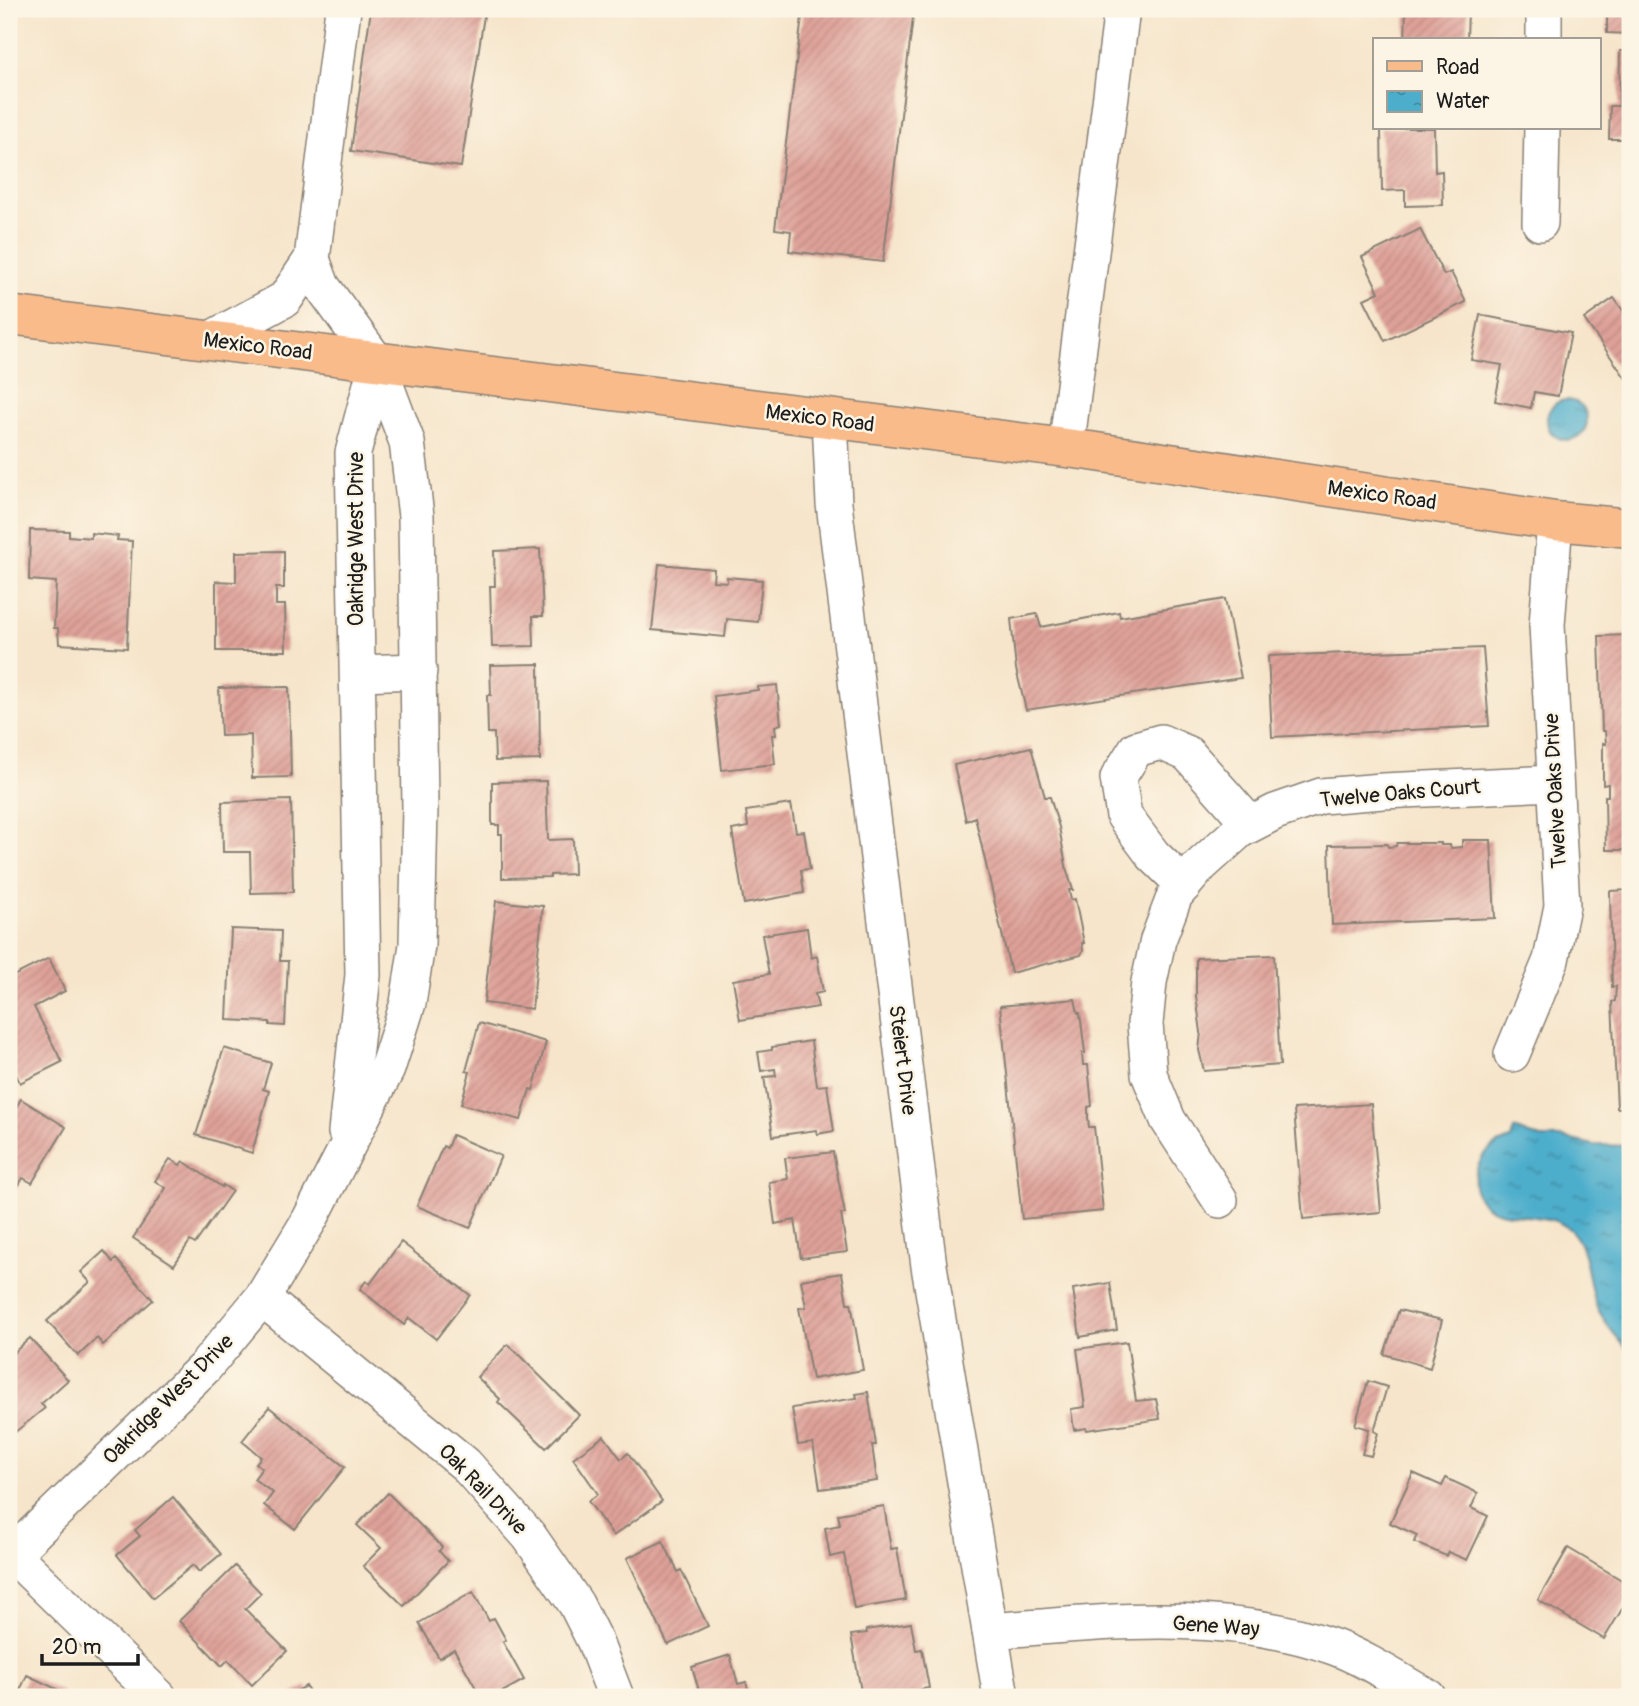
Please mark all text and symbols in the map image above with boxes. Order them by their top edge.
legend [1373,38,1600,130]
text: Road [1436,54,1480,81]
text: Water [1436,88,1490,115]
street label: Mexico Road [202,326,314,367]
street label: Mexico Road [764,398,876,439]
street label: Oakridge West Drive [343,451,370,626]
street label: Mexico Road [1326,474,1438,516]
street label: Twelve Oaks Drive [1538,712,1573,869]
street label: Twelve Oaks Court [1318,773,1482,814]
street label: Steiert Drive [882,1004,923,1117]
street label: Oakridge West Drive [97,1328,240,1471]
street label: Oak Rail Drive [432,1438,533,1541]
street label: Gene Way [1171,1610,1260,1643]
scale bar [42,1622,138,1666]
text: 20 m [52,1634,101,1661]

